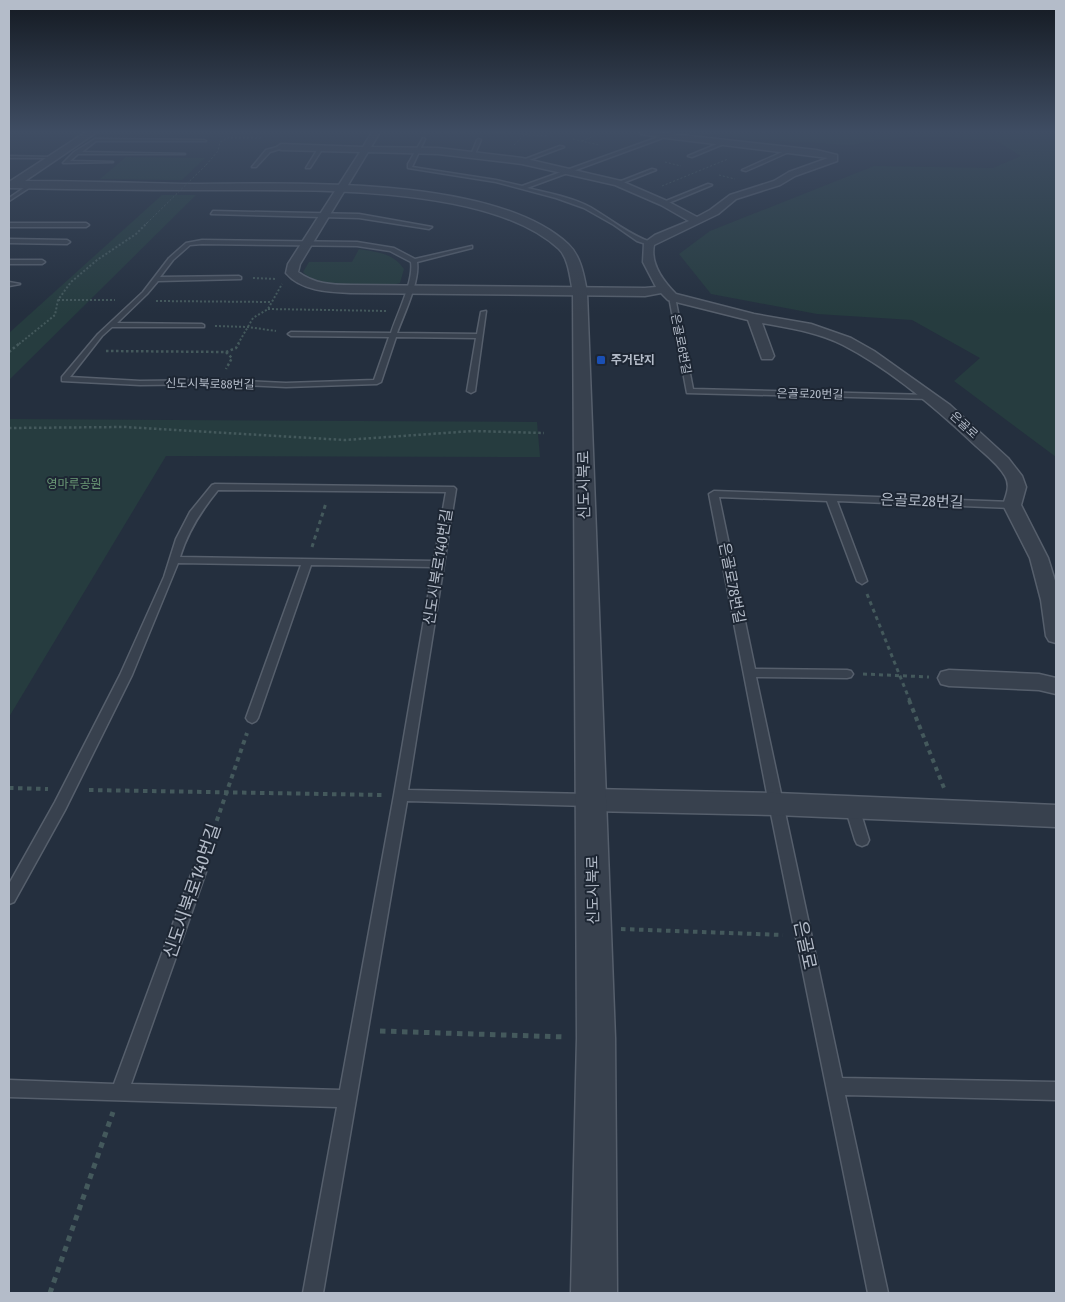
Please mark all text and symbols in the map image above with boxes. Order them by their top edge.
street label: 은골로6번길 [668,313,694,375]
place label: 주거단지 [611,353,655,367]
marker: 주거단지 [595,354,607,366]
street label: 신도시북로88번길 [165,376,255,392]
street label: 은골로20번길 [777,386,843,402]
street label: 은골로 [947,409,981,441]
street label: 신도시북로 [574,450,594,520]
park label: 영마루공원 [46,477,102,491]
street label: 은골로28번길 [880,491,964,511]
street label: 신도시북로140번길 [420,508,456,626]
street label: 은골로78번길 [715,541,749,625]
street label: 신도시북로140번길 [159,821,225,961]
street label: 신도시북로 [583,855,603,925]
street label: 은골로 [789,918,821,972]

